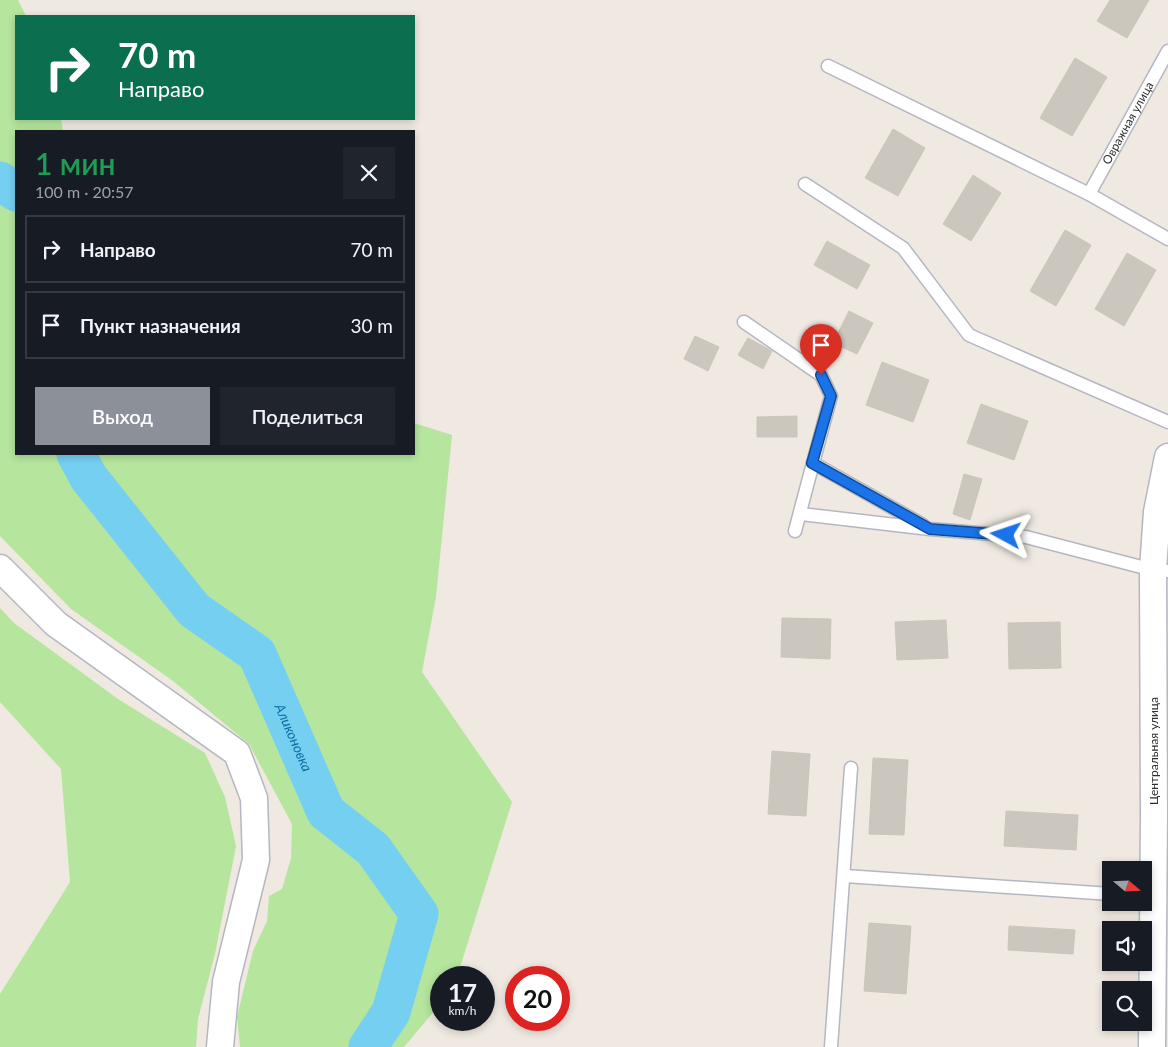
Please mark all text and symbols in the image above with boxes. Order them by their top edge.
text: 70 m [118,33,196,75]
icon: right [35,35,100,100]
text: Направо [118,75,204,102]
street label: Овражная улица [1099,79,1157,167]
text: 1 мин [35,145,116,181]
button: close [343,147,395,199]
text: 100 m · 20:57 [35,182,134,201]
icon: right [37,235,65,263]
text: Направо [80,238,156,261]
text: 70 m [350,238,393,261]
icon: arrive [37,311,65,339]
text: Пункт назначения [80,314,241,337]
text: 30 m [350,314,393,337]
pin [800,324,842,375]
icon: arrive [807,331,835,359]
button: Выход [35,387,210,445]
button: Поделиться [220,387,395,445]
position arrow [979,508,1031,560]
street label: Центральная улица [1146,697,1161,805]
water label: Аликоновка [271,700,316,774]
north arrow [1102,861,1152,911]
map controls [1102,861,1152,1031]
button: sound [1102,921,1152,971]
speed limit sign: 20 [505,966,570,1031]
text: 17 [448,977,477,1007]
button: search [1102,981,1152,1031]
text: km/h [448,1003,477,1018]

